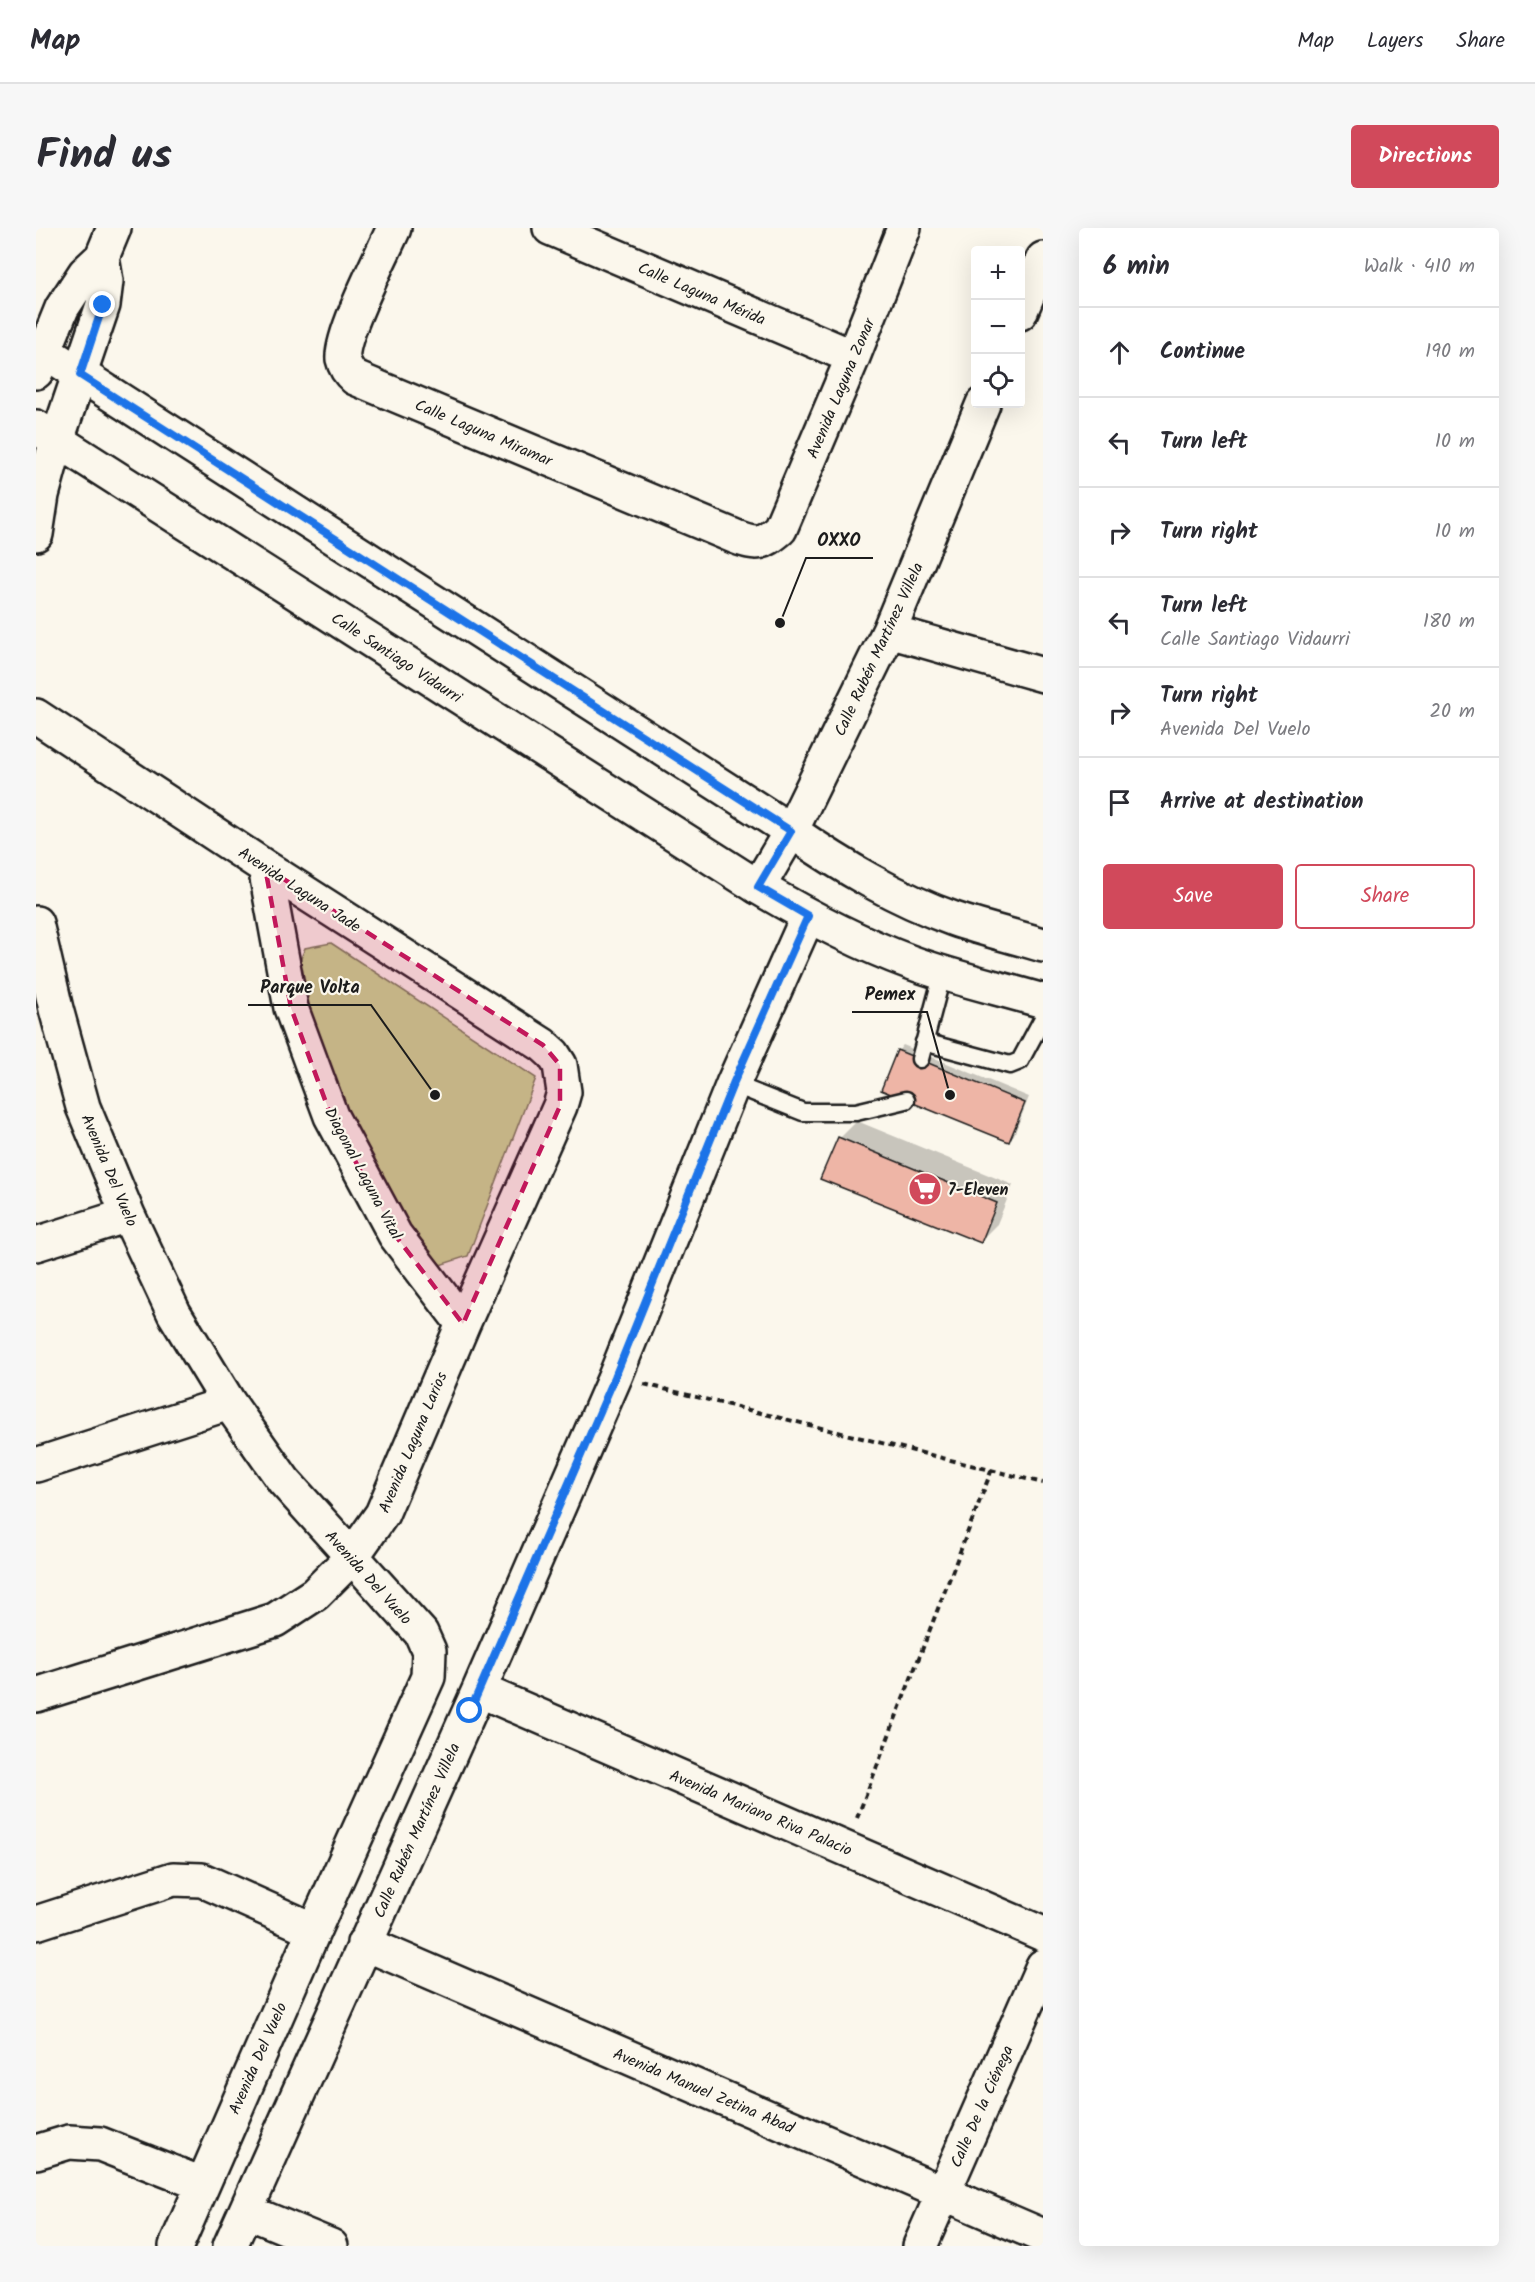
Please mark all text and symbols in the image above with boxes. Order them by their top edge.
text: Map [30,19,81,64]
text: Map [1297,25,1334,58]
text: Layers [1367,25,1423,58]
text: Share [1456,25,1505,58]
text: Find us [36,123,172,190]
button: Directions [1351,125,1499,188]
map controls [971,246,1025,408]
button: + [971,246,1025,300]
text: 6 min [1103,246,1170,288]
text: Walk · 410 m [1364,251,1475,283]
street label: Calle Laguna Mérida [634,256,769,333]
route end [89,291,115,317]
button: − [971,300,1025,354]
street label: Avenida Laguna Zonar [800,313,883,463]
text: Continue [1160,335,1245,370]
icon: ahead [1103,336,1136,369]
text: 190 m [1425,336,1475,368]
button: locate [971,354,1025,408]
street label: Calle Laguna Miramar [411,393,558,474]
text: Turn left [1160,425,1247,460]
icon: left [1103,426,1136,459]
text: 10 m [1435,426,1475,458]
text: Turn right [1160,515,1258,550]
icon: right [1103,516,1136,549]
text: 10 m [1435,516,1475,548]
callout: OXXO [806,522,873,558]
text: OXXO [817,527,861,556]
street label: Calle Rubén Martínez Villela [828,559,931,741]
text: Turn left [1160,589,1247,624]
street label: Calle Santiago Vidaurri [326,606,468,711]
icon: left [1103,606,1136,639]
text: 180 m [1423,606,1475,638]
text: Calle Santiago Vidaurri [1160,624,1350,656]
text: Turn right [1160,679,1258,714]
icon: right [1103,696,1136,729]
text: 20 m [1429,696,1475,728]
text: Avenida Del Vuelo [1160,714,1310,746]
text: Arrive at destination [1160,785,1363,820]
icon: arrive [1103,786,1136,819]
street label: Avenida Laguna Jade [233,841,366,939]
button: Save [1103,864,1283,929]
button: Share [1295,864,1475,929]
callout: Parque Volta [248,969,371,1005]
text: Parque Volta [260,974,360,1003]
callout: Pemex [852,976,927,1012]
text: Pemex [865,981,916,1010]
street label: Diagonal Laguna Vital [317,1103,408,1244]
street label: Avenida Del Vuelo [74,1110,144,1231]
supermarket icon: 7-Eleven [907,1171,943,1207]
place label: 7-Eleven [948,1178,1008,1203]
street label: Avenida Laguna Larios [372,1368,455,1517]
street label: Avenida Del Vuelo [318,1525,417,1631]
route start [456,1697,482,1723]
street label: Calle Rubén Martínez Villela [367,1739,467,1922]
street label: Avenida Mariano Riva Palacio [665,1763,856,1863]
street label: Avenida Del Vuelo [222,1999,294,2119]
street label: Calle De la Ciénega [944,2041,1021,2172]
street label: Avenida Manuel Zetina Abad [609,2042,799,2141]

